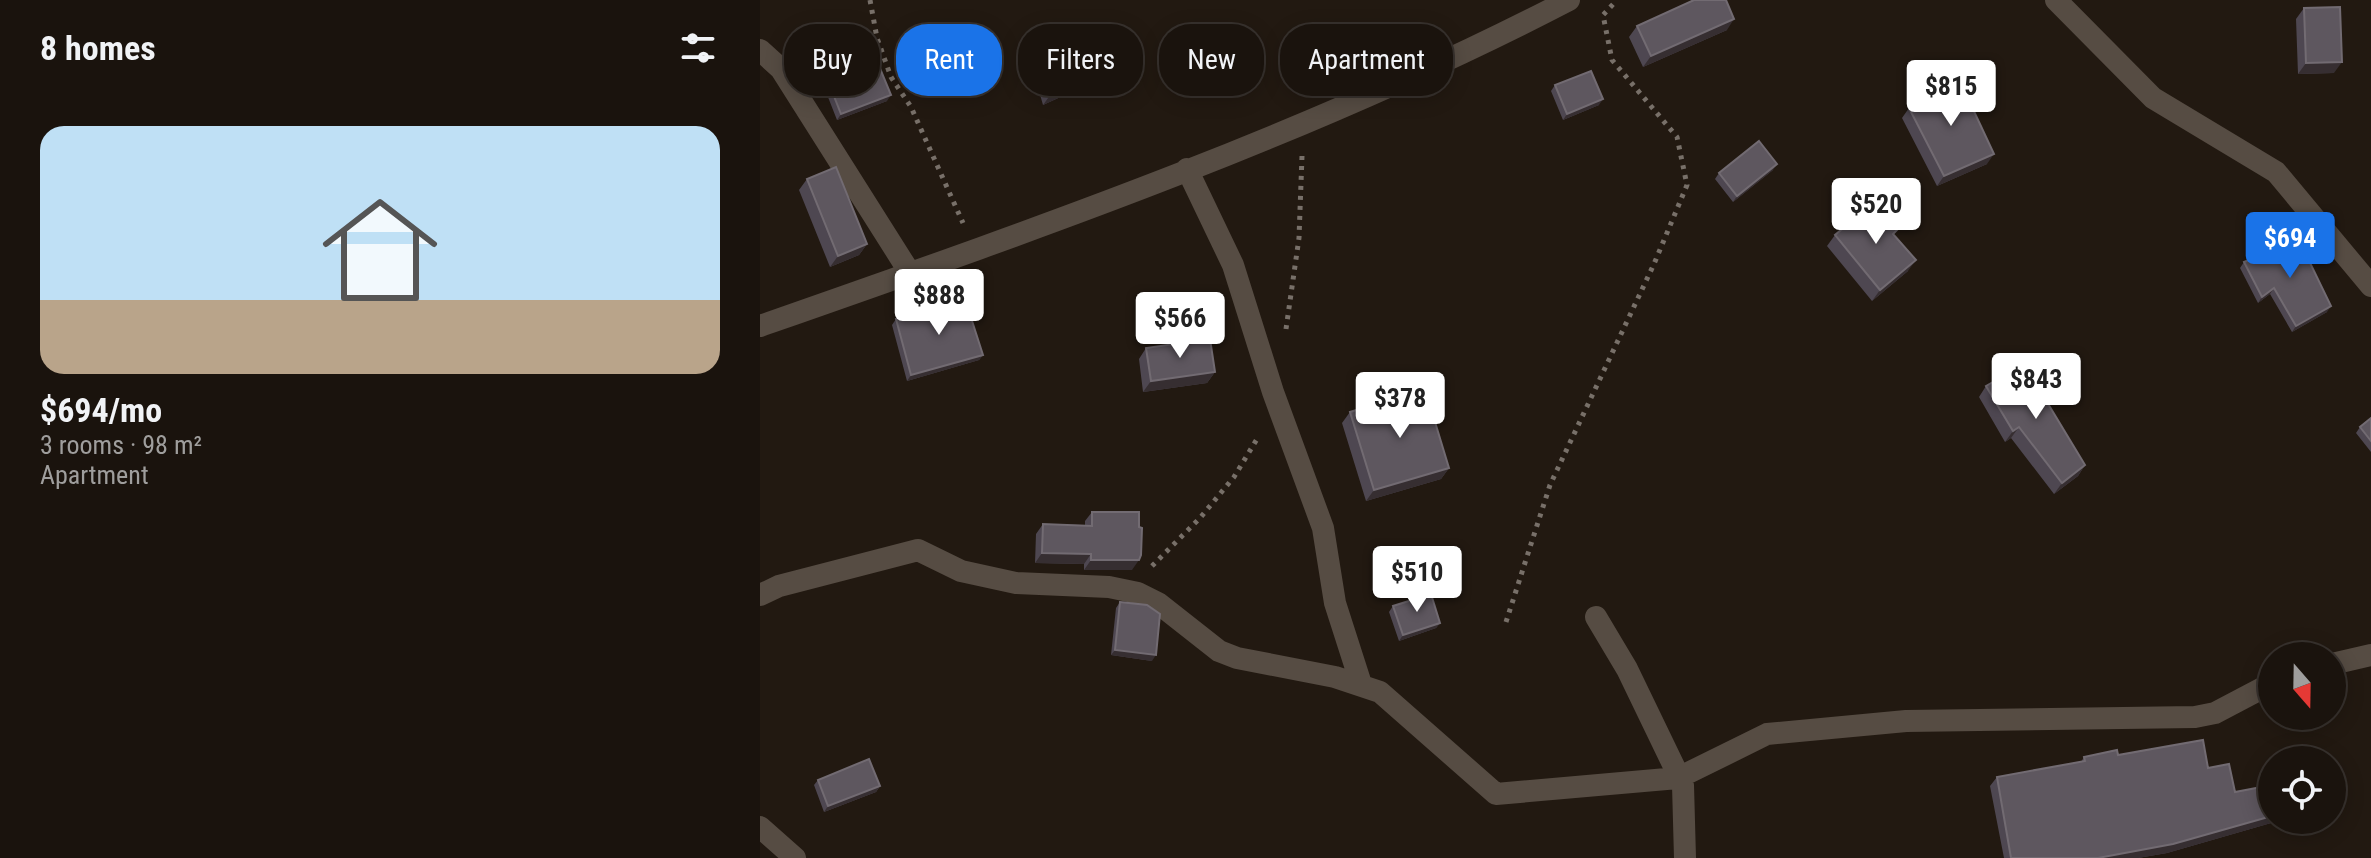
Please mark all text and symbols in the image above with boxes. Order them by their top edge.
chip: Buy [784,24,880,96]
chip: Rent [896,24,1002,96]
chip: Filters [1018,24,1143,96]
chip: New [1159,24,1264,96]
chip: Apartment [1280,24,1453,96]
icon: filters [676,26,720,70]
text: 8 homes [40,28,156,68]
pin: $815 [1904,60,1998,128]
text: $815 [1925,71,1977,101]
icon: home [308,178,452,322]
pin: $520 [1829,178,1923,246]
text: $520 [1850,189,1902,219]
pin: $694 [2243,212,2337,280]
text: $694 [2264,223,2316,253]
pin: $888 [892,269,986,337]
text: $888 [913,280,965,310]
pin: $566 [1133,292,1227,360]
text: $566 [1154,303,1206,333]
pin: $843 [1989,353,2083,421]
text: $843 [2010,364,2062,394]
pin: $378 [1353,372,1447,440]
text: $378 [1374,383,1426,413]
text: $694/mo [40,390,162,430]
text: 3 rooms · 98 m² [40,430,202,460]
text: Apartment [40,460,149,490]
pin: $510 [1370,546,1464,614]
text: $510 [1391,557,1443,587]
north arrow [2258,642,2346,730]
map controls [2258,642,2346,834]
button: locate [2258,746,2346,834]

